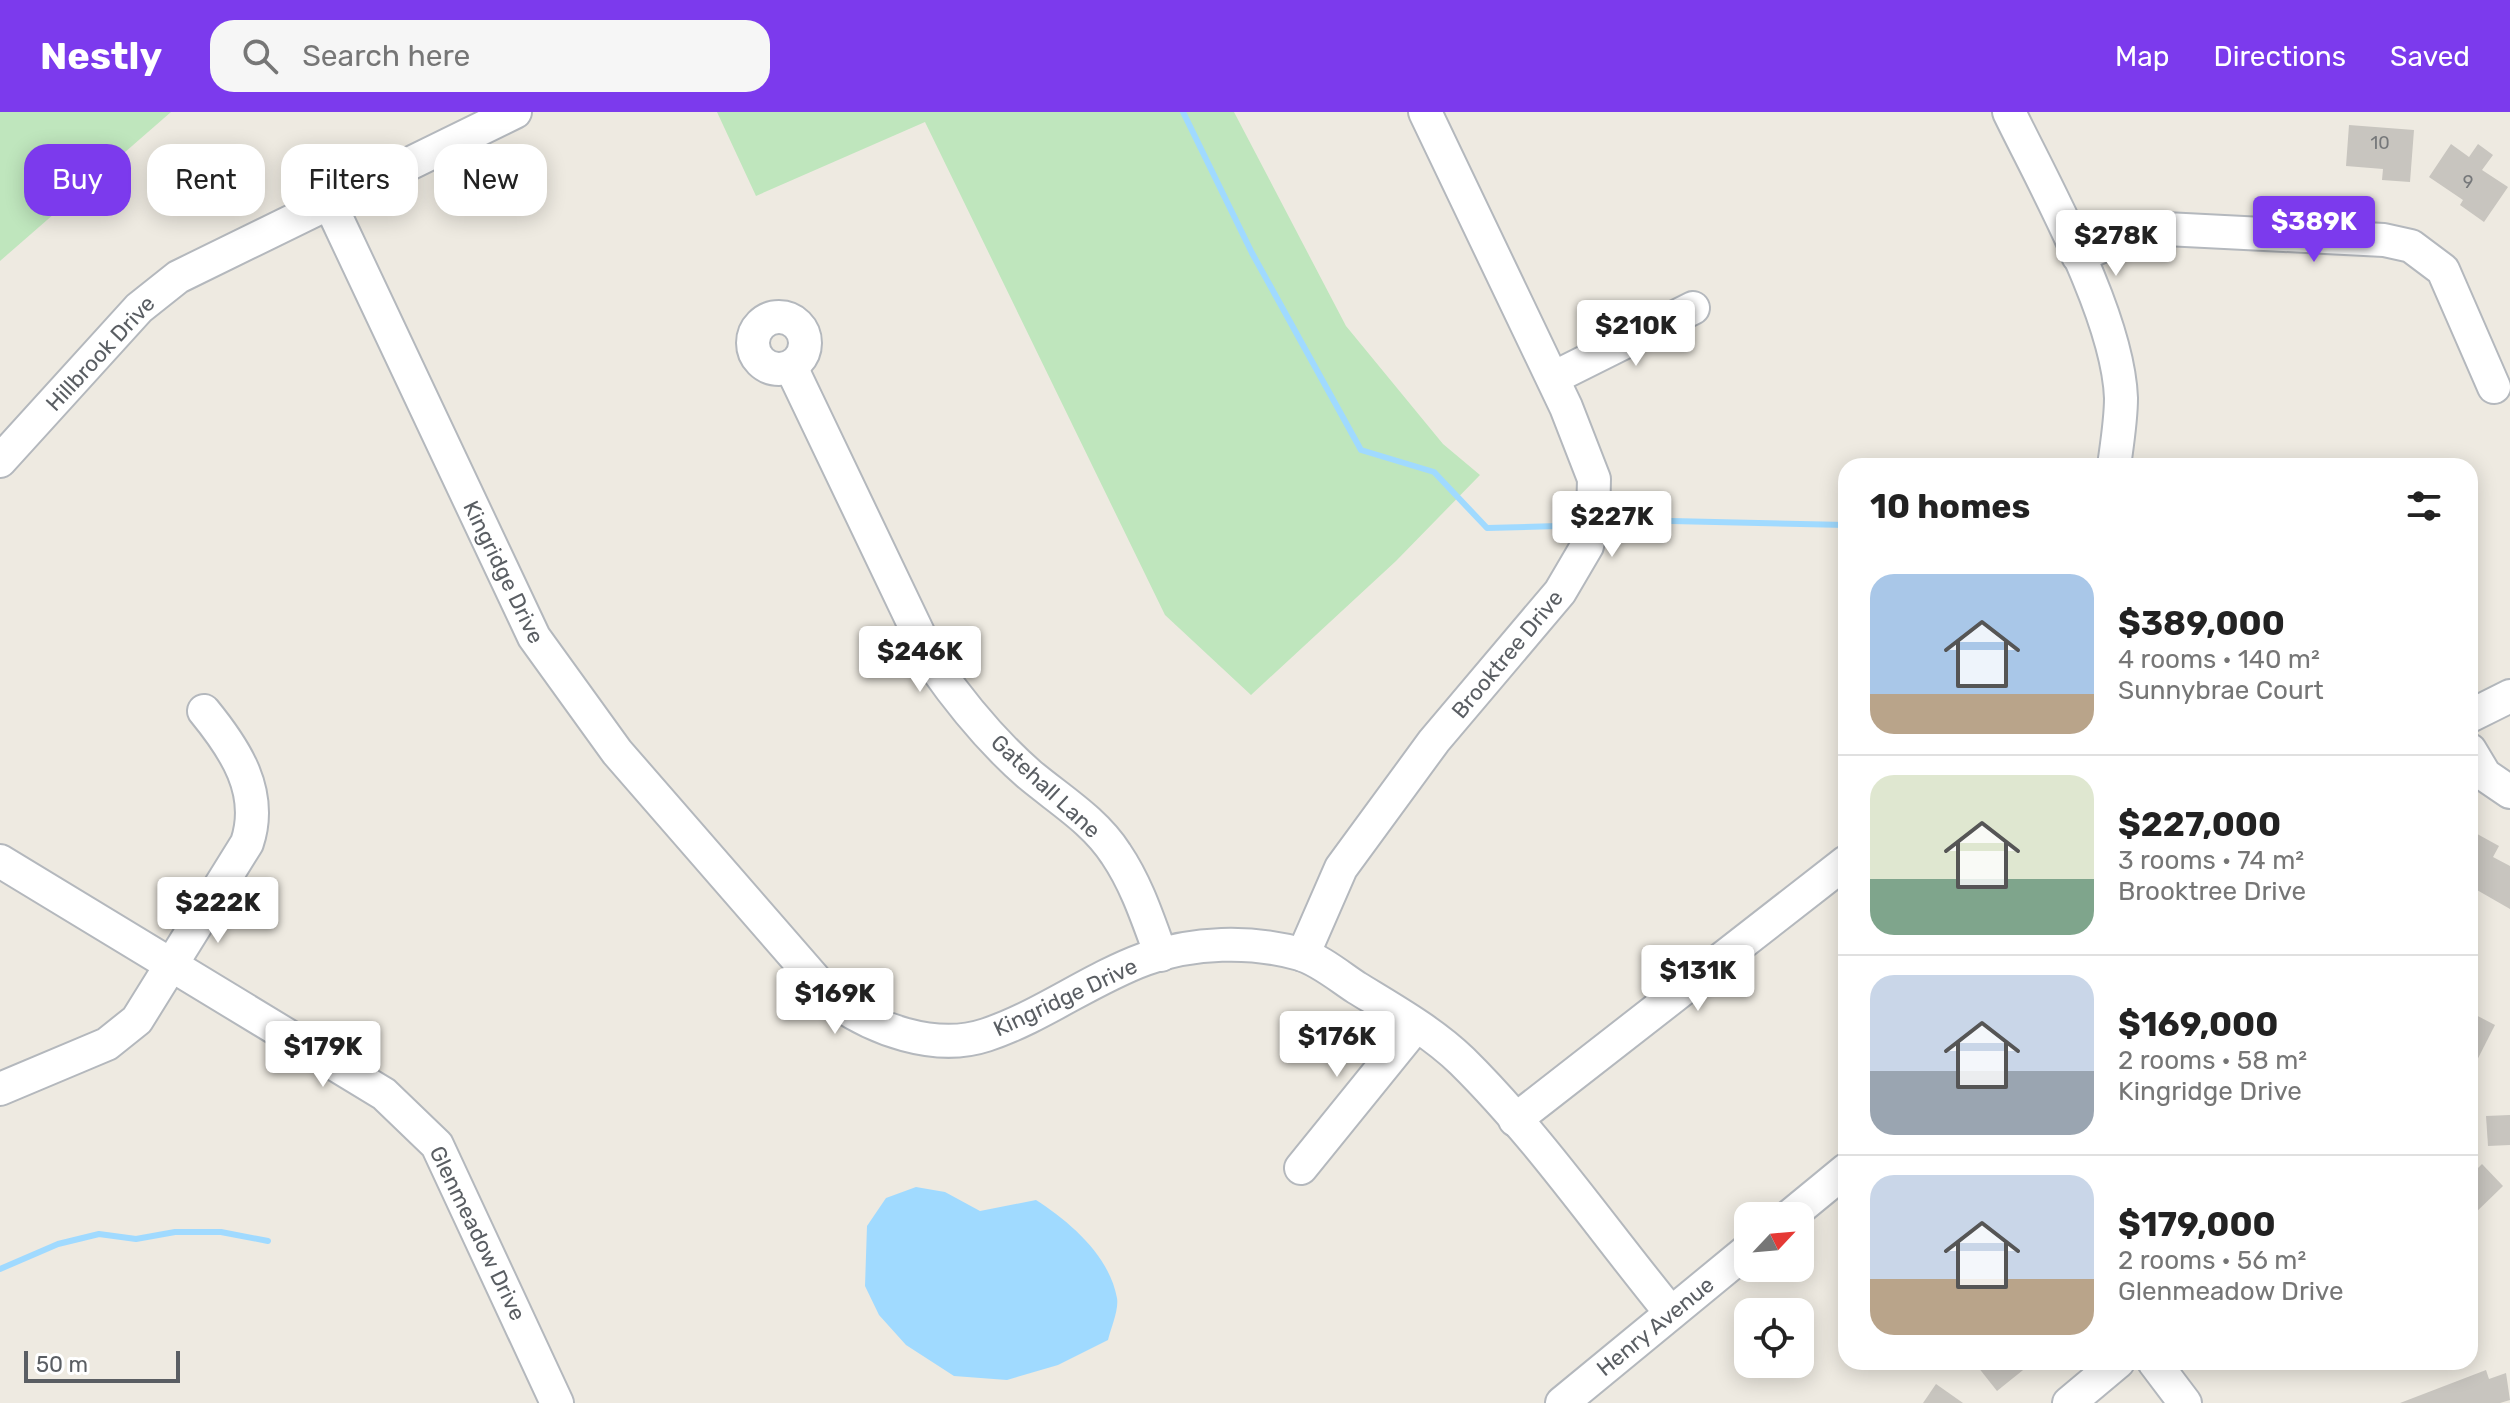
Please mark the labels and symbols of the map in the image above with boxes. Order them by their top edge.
house number: 10 [2370,132,2390,154]
house number: 9 [2463,171,2473,193]
pin: $389K [2258,196,2370,264]
pin: $278K [2060,210,2172,278]
street label: Hillbrook Drive [40,290,161,417]
pin: $210K [1580,300,1692,368]
pin: $227K [1556,491,1668,559]
street label: Kingridge Drive [457,496,550,648]
street label: Brooktree Drive [1446,585,1569,724]
pin: $246K [864,626,976,694]
street label: Gatehall Lane [985,729,1106,844]
pin: $222K [162,877,274,945]
pin: $131K [1642,945,1754,1013]
street label: Kingridge Drive [989,952,1141,1043]
pin: $169K [779,968,891,1036]
pin: $176K [1281,1011,1393,1079]
pin: $179K [267,1021,379,1089]
street label: Glenmeadow Drive [424,1142,532,1325]
north arrow [1734,1202,1814,1282]
street label: Henry Avenue [1591,1271,1719,1382]
scale bar [24,1347,180,1383]

